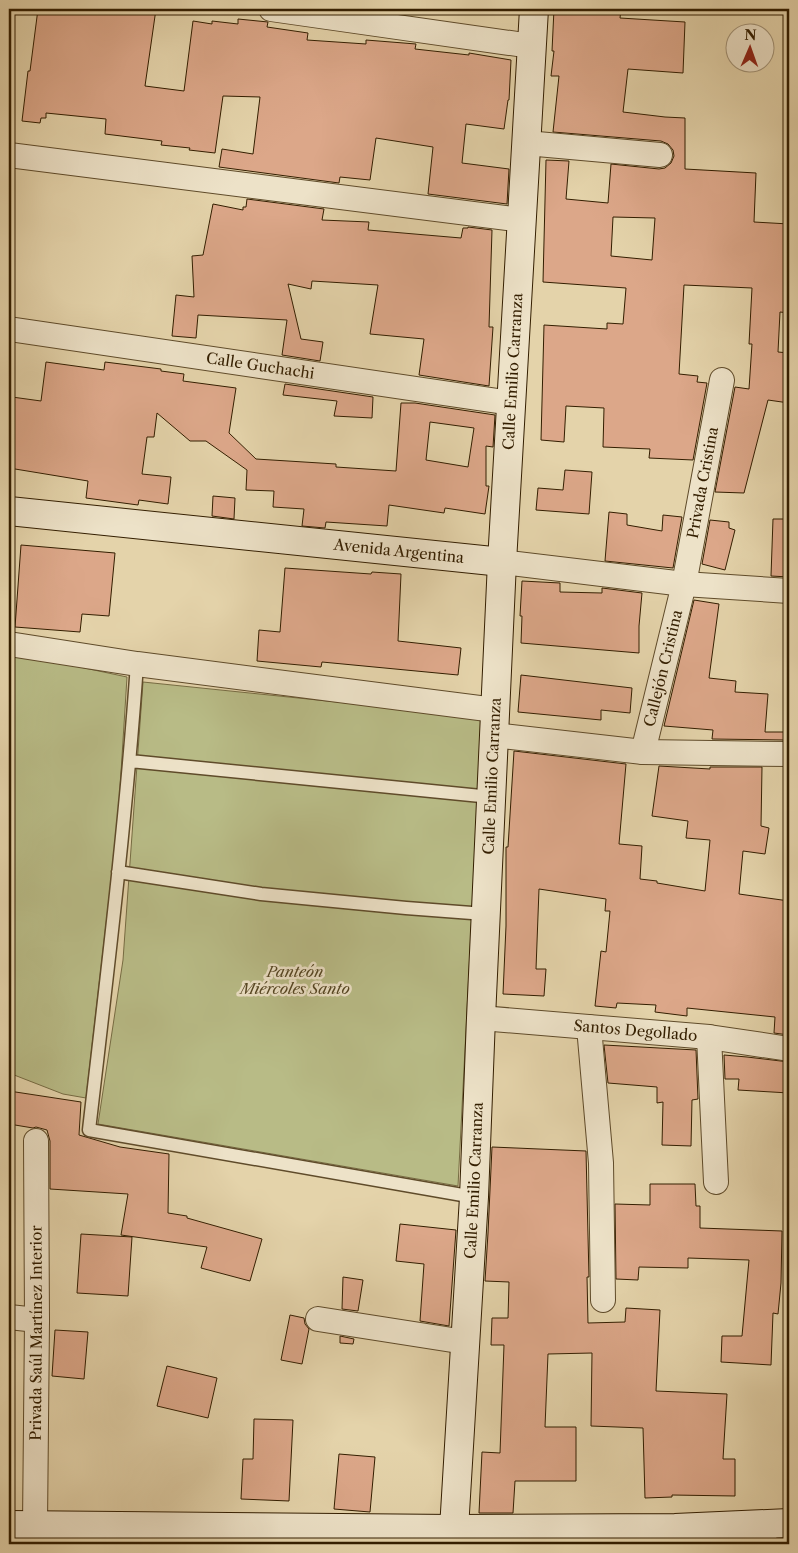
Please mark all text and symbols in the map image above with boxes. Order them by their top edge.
north arrow [726,22,776,72]
text: N [744,26,757,44]
street label: Calle Emilio Carranza [499,293,527,450]
street label: Calle Guchachi [205,348,316,383]
street label: Privada Cristina [683,425,722,540]
street label: Avenida Argentina [332,535,465,567]
street label: Callejón Cristina [639,608,686,729]
street label: Calle Emilio Carranza [479,697,505,855]
park label: Panteón Miércoles Santo [238,962,350,998]
street label: Santos Degollado [573,1016,698,1045]
street label: Calle Emilio Carranza [460,1102,487,1260]
street label: Privada Saúl Martínez Interior [26,1225,46,1441]

